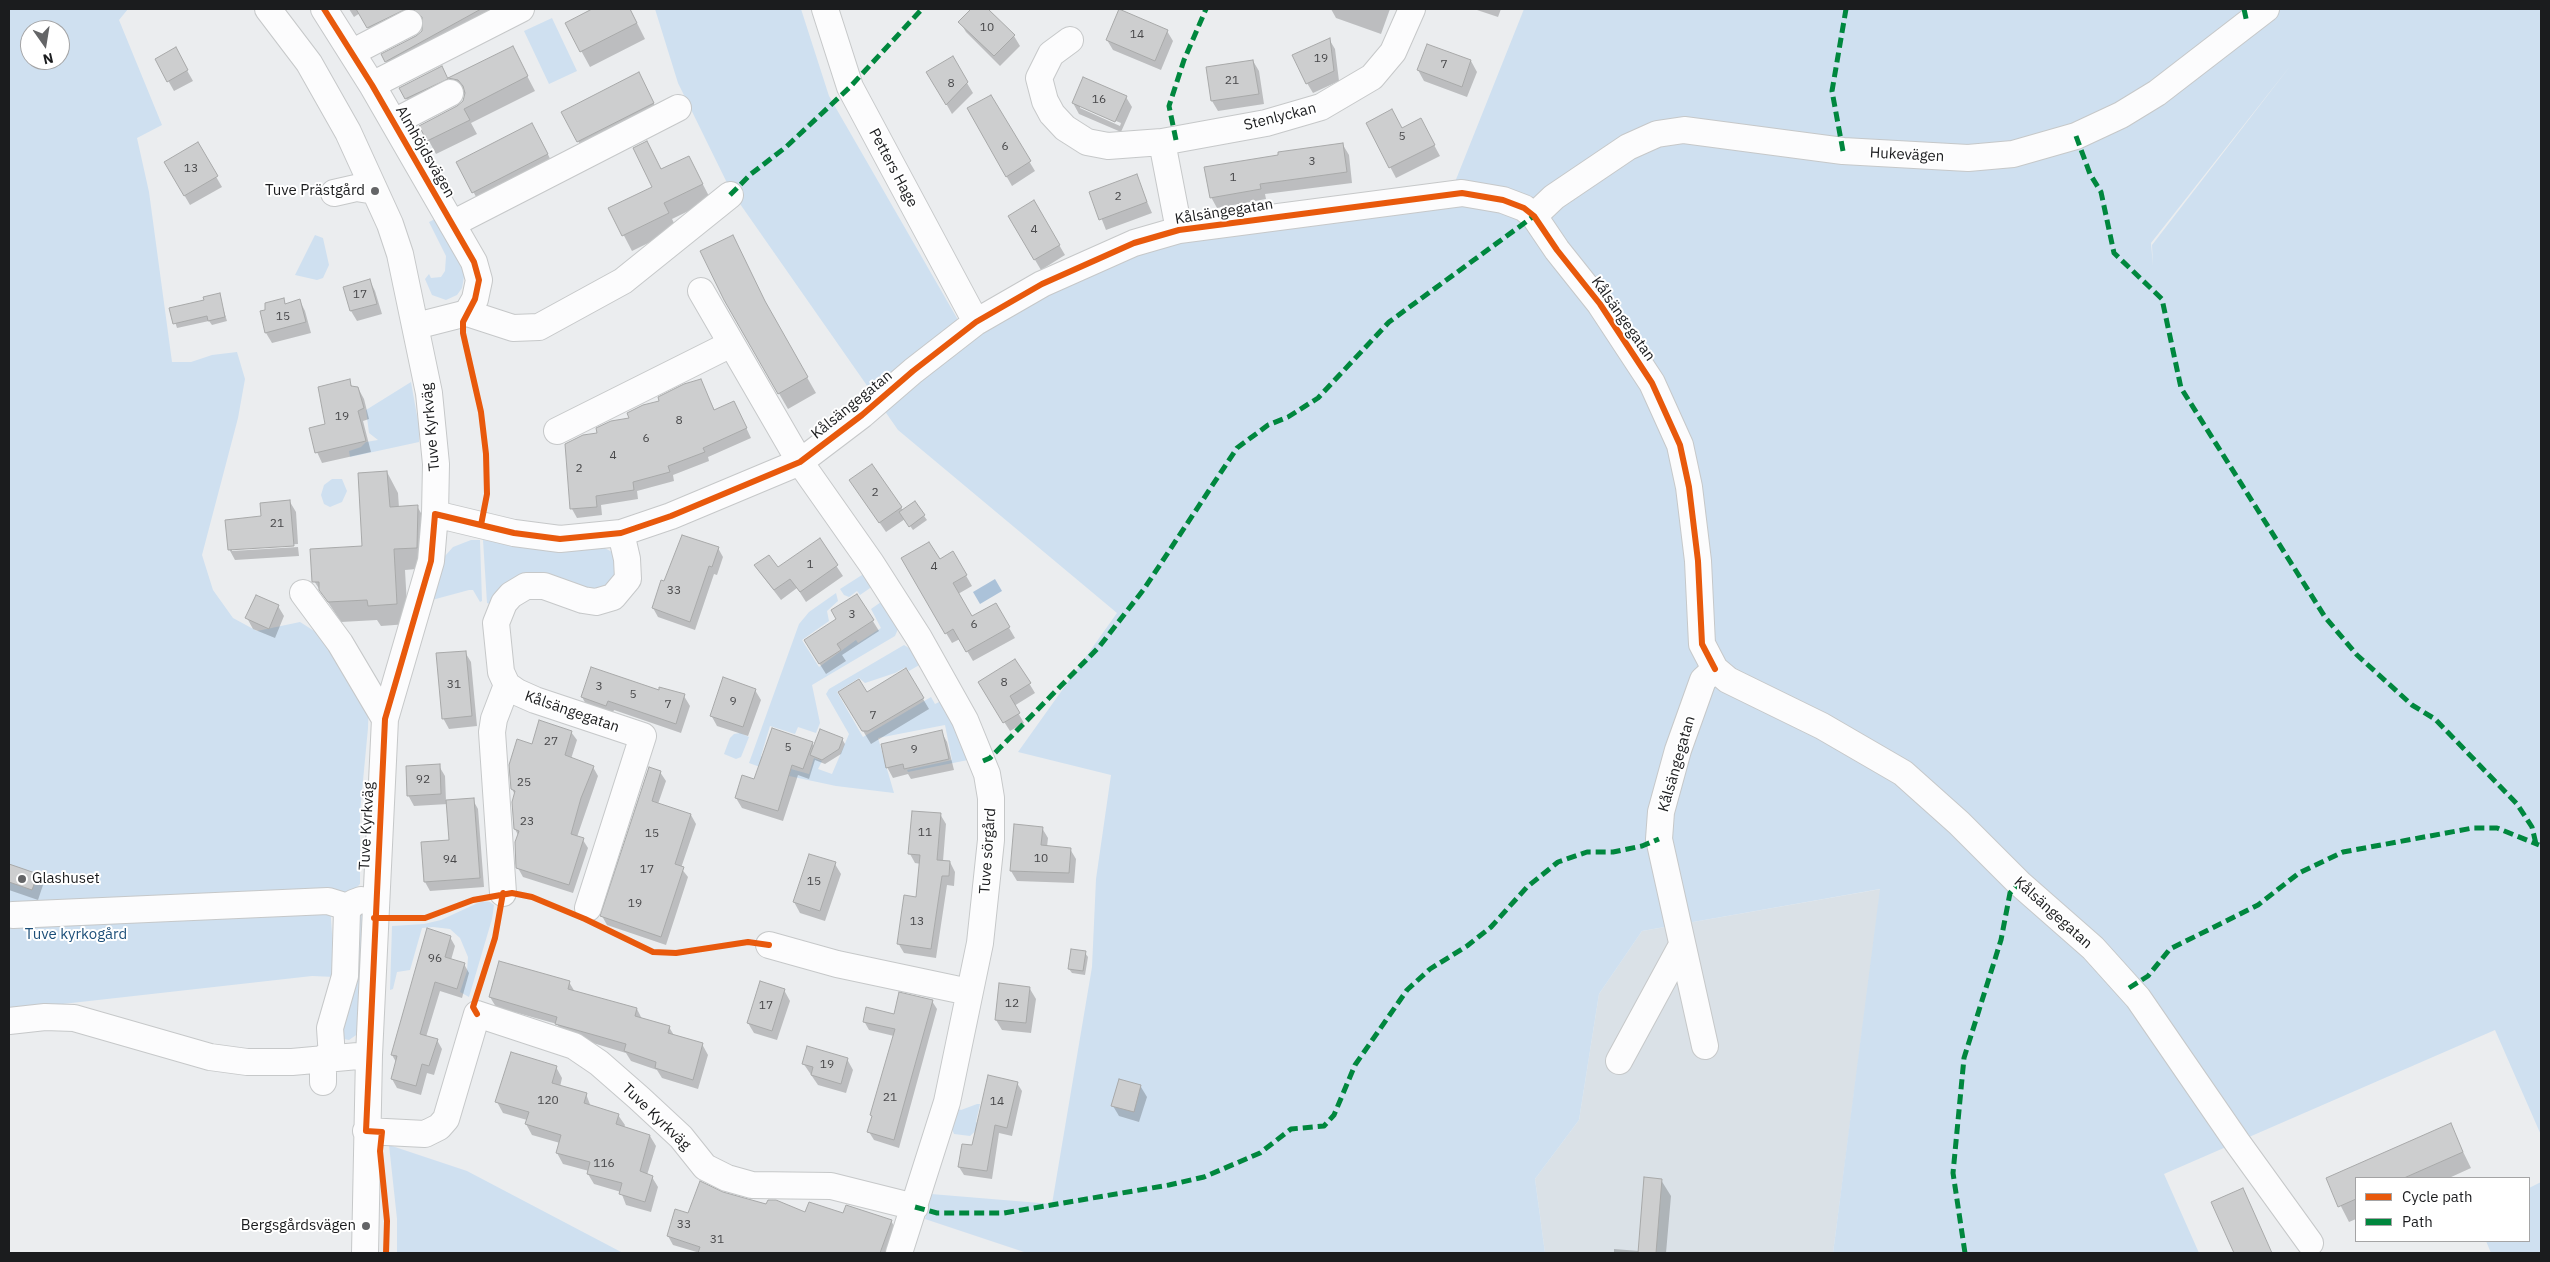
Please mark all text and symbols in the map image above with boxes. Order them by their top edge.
north arrow [20,20,70,70]
house number: 10 [980,21,994,35]
house number: 14 [1130,28,1144,42]
text: N [41,49,55,69]
house number: 19 [1314,52,1328,66]
house number: 7 [1440,58,1448,72]
house number: 21 [1225,74,1239,88]
house number: 8 [947,77,955,91]
house number: 16 [1092,93,1106,107]
street label: Stenlyckan [1242,99,1318,135]
street label: Almhöjdsvägen [391,103,459,201]
street label: Petters Hage [865,126,921,210]
house number: 5 [1398,130,1406,144]
house number: 6 [1001,140,1009,154]
street label: Hukevägen [1869,144,1945,166]
house number: 3 [1308,155,1316,169]
house number: 13 [184,162,198,176]
house number: 1 [1229,171,1237,185]
place label: Tuve Prästgård [265,182,365,200]
marker: Tuve Prästgård [369,185,381,197]
house number: 2 [1114,190,1122,204]
street label: Kålsängegatan [1174,195,1274,229]
house number: 4 [1030,223,1038,237]
street label: Kålsängegatan [1587,273,1659,365]
house number: 17 [353,288,367,302]
house number: 15 [276,310,290,324]
street label: Kålsängegatan [808,367,896,443]
street label: Tuve Kyrkväg [418,382,444,472]
house number: 19 [335,410,349,424]
house number: 8 [675,414,683,428]
house number: 6 [642,432,650,446]
house number: 4 [609,449,617,463]
house number: 2 [575,462,583,476]
house number: 2 [871,486,879,500]
house number: 21 [270,517,284,531]
house number: 1 [806,558,814,572]
house number: 4 [930,560,938,574]
house number: 33 [667,584,681,598]
house number: 3 [848,608,856,622]
house number: 6 [970,618,978,632]
house number: 8 [1000,676,1008,690]
house number: 31 [447,678,461,692]
house number: 3 [595,680,603,694]
street label: Kålsängegatan [522,687,622,737]
house number: 5 [629,688,637,702]
house number: 9 [729,695,737,709]
house number: 7 [664,698,672,712]
house number: 7 [869,709,877,723]
street label: Kålsängegatan [1655,714,1699,814]
house number: 27 [544,735,558,749]
house number: 5 [784,741,792,755]
house number: 9 [910,743,918,757]
house number: 92 [416,773,430,787]
house number: 25 [517,776,531,790]
street label: Tuve Kyrkväg [356,781,378,871]
street label: Tuve sörgård [976,807,1000,895]
house number: 23 [520,815,534,829]
house number: 11 [918,826,932,840]
house number: 15 [645,827,659,841]
house number: 10 [1034,852,1048,866]
house number: 94 [443,853,457,867]
house number: 17 [640,863,654,877]
place label: Glashuset [32,870,100,888]
marker: Glashuset [16,873,28,885]
street label: Kålsängegatan [2010,873,2096,953]
house number: 15 [807,875,821,889]
house number: 19 [628,897,642,911]
house number: 13 [910,915,924,929]
park label: Tuve kyrkogård [25,926,127,944]
house number: 96 [428,952,442,966]
house number: 12 [1005,997,1019,1011]
house number: 17 [759,999,773,1013]
house number: 19 [820,1058,834,1072]
street label: Tuve Kyrkväg [618,1080,694,1154]
house number: 21 [883,1091,897,1105]
house number: 120 [537,1094,559,1108]
house number: 14 [990,1095,1004,1109]
house number: 116 [593,1157,615,1171]
legend [2355,1177,2530,1242]
text: Cycle path [2402,1187,2473,1206]
text: Path [2402,1212,2433,1231]
place label: Bergsgårdsvägen [241,1217,356,1235]
house number: 33 [677,1218,691,1232]
marker: Bergsgårdsvägen [360,1220,372,1232]
house number: 31 [710,1233,724,1247]

